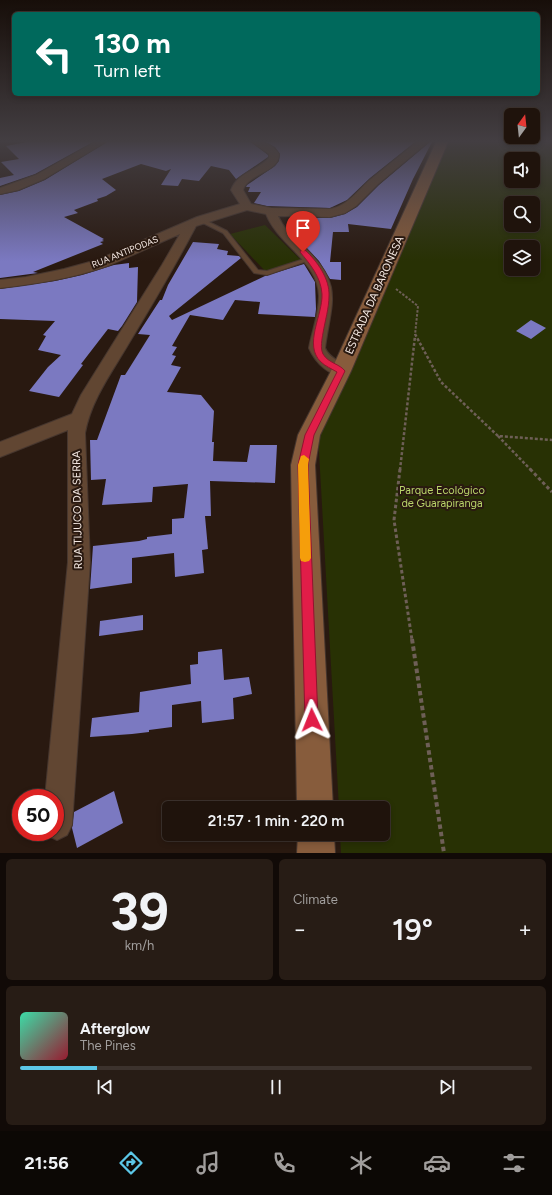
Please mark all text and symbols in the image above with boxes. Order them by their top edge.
text: 130 m [94,26,171,60]
icon: left [28,28,80,80]
text: Turn left [94,60,161,82]
north arrow [504,108,540,144]
map controls [504,108,540,276]
button: sound [504,152,540,188]
button: search [504,196,540,232]
pin [286,211,320,252]
icon: arrive [292,217,314,239]
street label: RUA ANTIPODAS [90,233,160,270]
street label: ESTRADA DA BARONESA [342,234,407,356]
button: layers [504,240,540,276]
street label: RUA TIJUCO DA SERRA [70,450,85,569]
park label: Parque Ecológico de Guarapiranga [399,484,485,510]
position arrow [291,699,333,741]
speed limit sign: 50 [12,789,64,841]
text: 21:57 · 1 min · 220 m [208,812,344,830]
text: 39 [110,881,169,943]
text: Climate [293,892,338,907]
text: 19° [392,911,433,948]
text: − [293,916,307,943]
text: + [518,916,532,943]
text: km/h [125,938,154,953]
text: Afterglow [80,1020,150,1038]
text: The Pines [80,1038,136,1053]
icon: previous [94,1076,116,1098]
icon: pause [265,1076,287,1098]
icon: next [436,1076,458,1098]
icon: directions [117,1149,145,1177]
icon: music [194,1149,222,1177]
icon: phone [270,1149,298,1177]
icon: climate [347,1149,375,1177]
icon: car [423,1149,451,1177]
icon: filters [500,1149,528,1177]
text: 21:56 [24,1152,69,1174]

